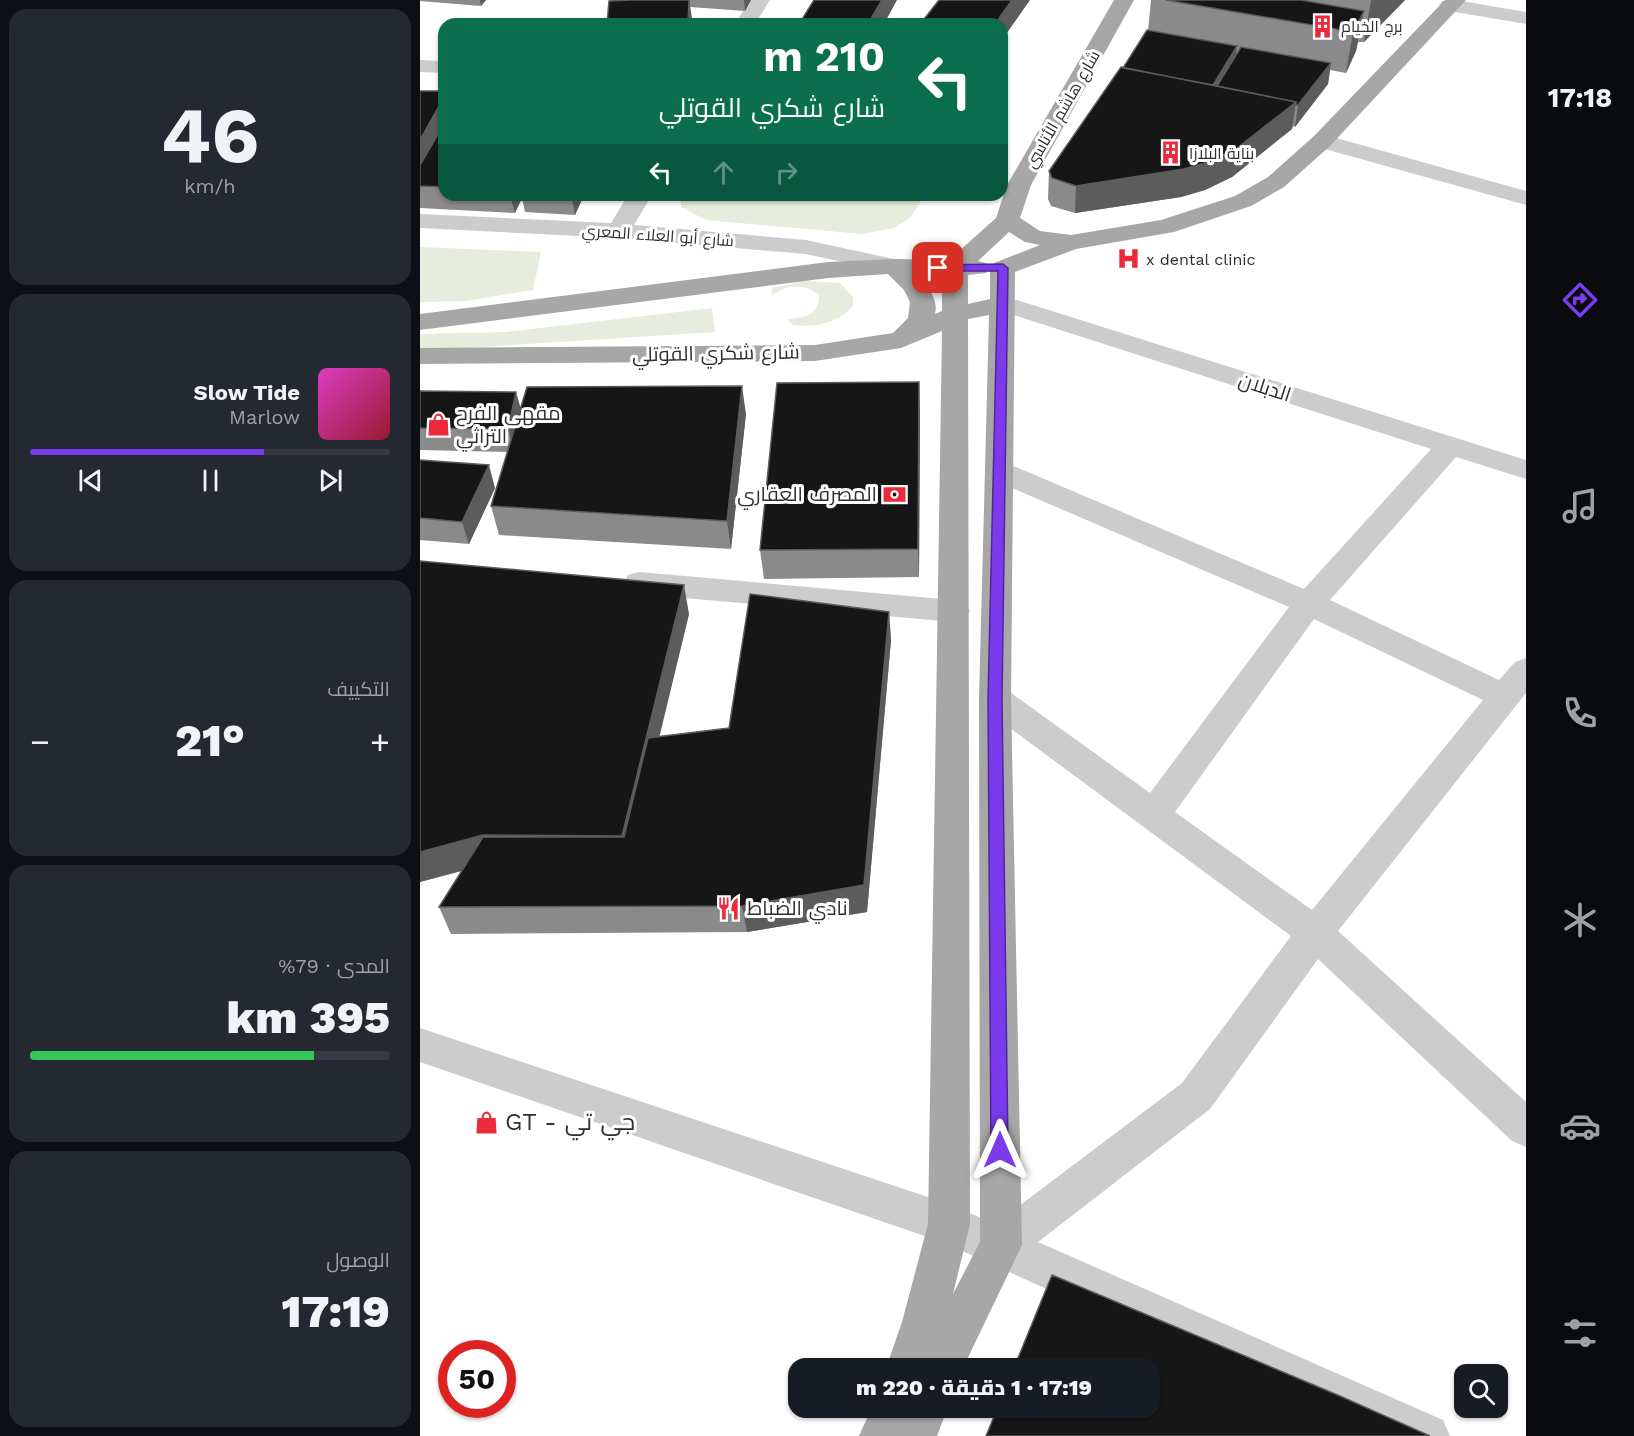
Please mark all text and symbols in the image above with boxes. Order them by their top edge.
building icon: برج الخيام [1310,13,1336,39]
place label: برج الخيام [1341,17,1403,38]
text: 210 m [763,32,885,81]
icon: left [906,42,984,120]
street label: شارع هاشم الأتاسي [1021,47,1106,173]
text: 17:18 [1548,82,1612,114]
text: 46 [161,89,259,181]
text: شارع شكري القوتلي [659,92,885,124]
building icon: بناية البلازا [1158,140,1184,166]
place label: بناية البلازا [1189,144,1254,163]
icon: left [644,156,677,189]
icon: ahead [707,156,740,189]
icon: right [770,156,803,189]
text: km/h [184,174,236,198]
street label: شارع أبو العلاء المعري [581,221,735,254]
pin [912,242,963,293]
hospital icon: x dental clinic [1115,246,1141,272]
place label: x dental clinic [1146,250,1256,269]
icon: arrive [921,251,954,284]
icon: directions [1559,279,1601,321]
street label: شارع شكري القوتلي [632,340,800,370]
street label: الدبلان [1235,367,1294,408]
text: Slow Tide [193,380,300,405]
place label: مقهى الفرح التراثي [456,401,561,452]
text: Marlow [229,405,300,429]
shop icon: مقهى الفرح التراثي [425,412,451,438]
icon: previous [74,464,107,497]
icon: pause [194,464,227,497]
icon: next [314,464,347,497]
bank icon: المصرف العقاري [882,481,908,507]
place label: المصرف العقاري [737,482,877,510]
icon: music [1559,485,1601,527]
text: التكييف [327,677,390,701]
icon: phone [1559,692,1601,734]
text: 21° [175,714,245,767]
text: − [30,722,50,761]
text: + [370,722,390,761]
restaurant icon: نادي الضباط [716,895,742,921]
place label: نادي الضباط [747,896,848,924]
icon: climate [1559,899,1601,941]
text: المدى · 79% [278,954,390,978]
text: 395 km [227,991,390,1044]
icon: car [1559,1105,1601,1147]
place label: GT - جي تي [505,1108,635,1141]
shop icon: GT - جي تي [474,1109,500,1135]
position arrow [968,1118,1032,1182]
text: الوصول [326,1248,390,1272]
text: 17:19 [281,1285,390,1338]
icon: filters [1559,1312,1601,1354]
speed limit sign: 50 [438,1340,516,1418]
map controls [1454,1364,1508,1418]
button: search [1454,1364,1508,1418]
text: 17:19 · 1 دقيقة · 220 m [856,1375,1092,1400]

